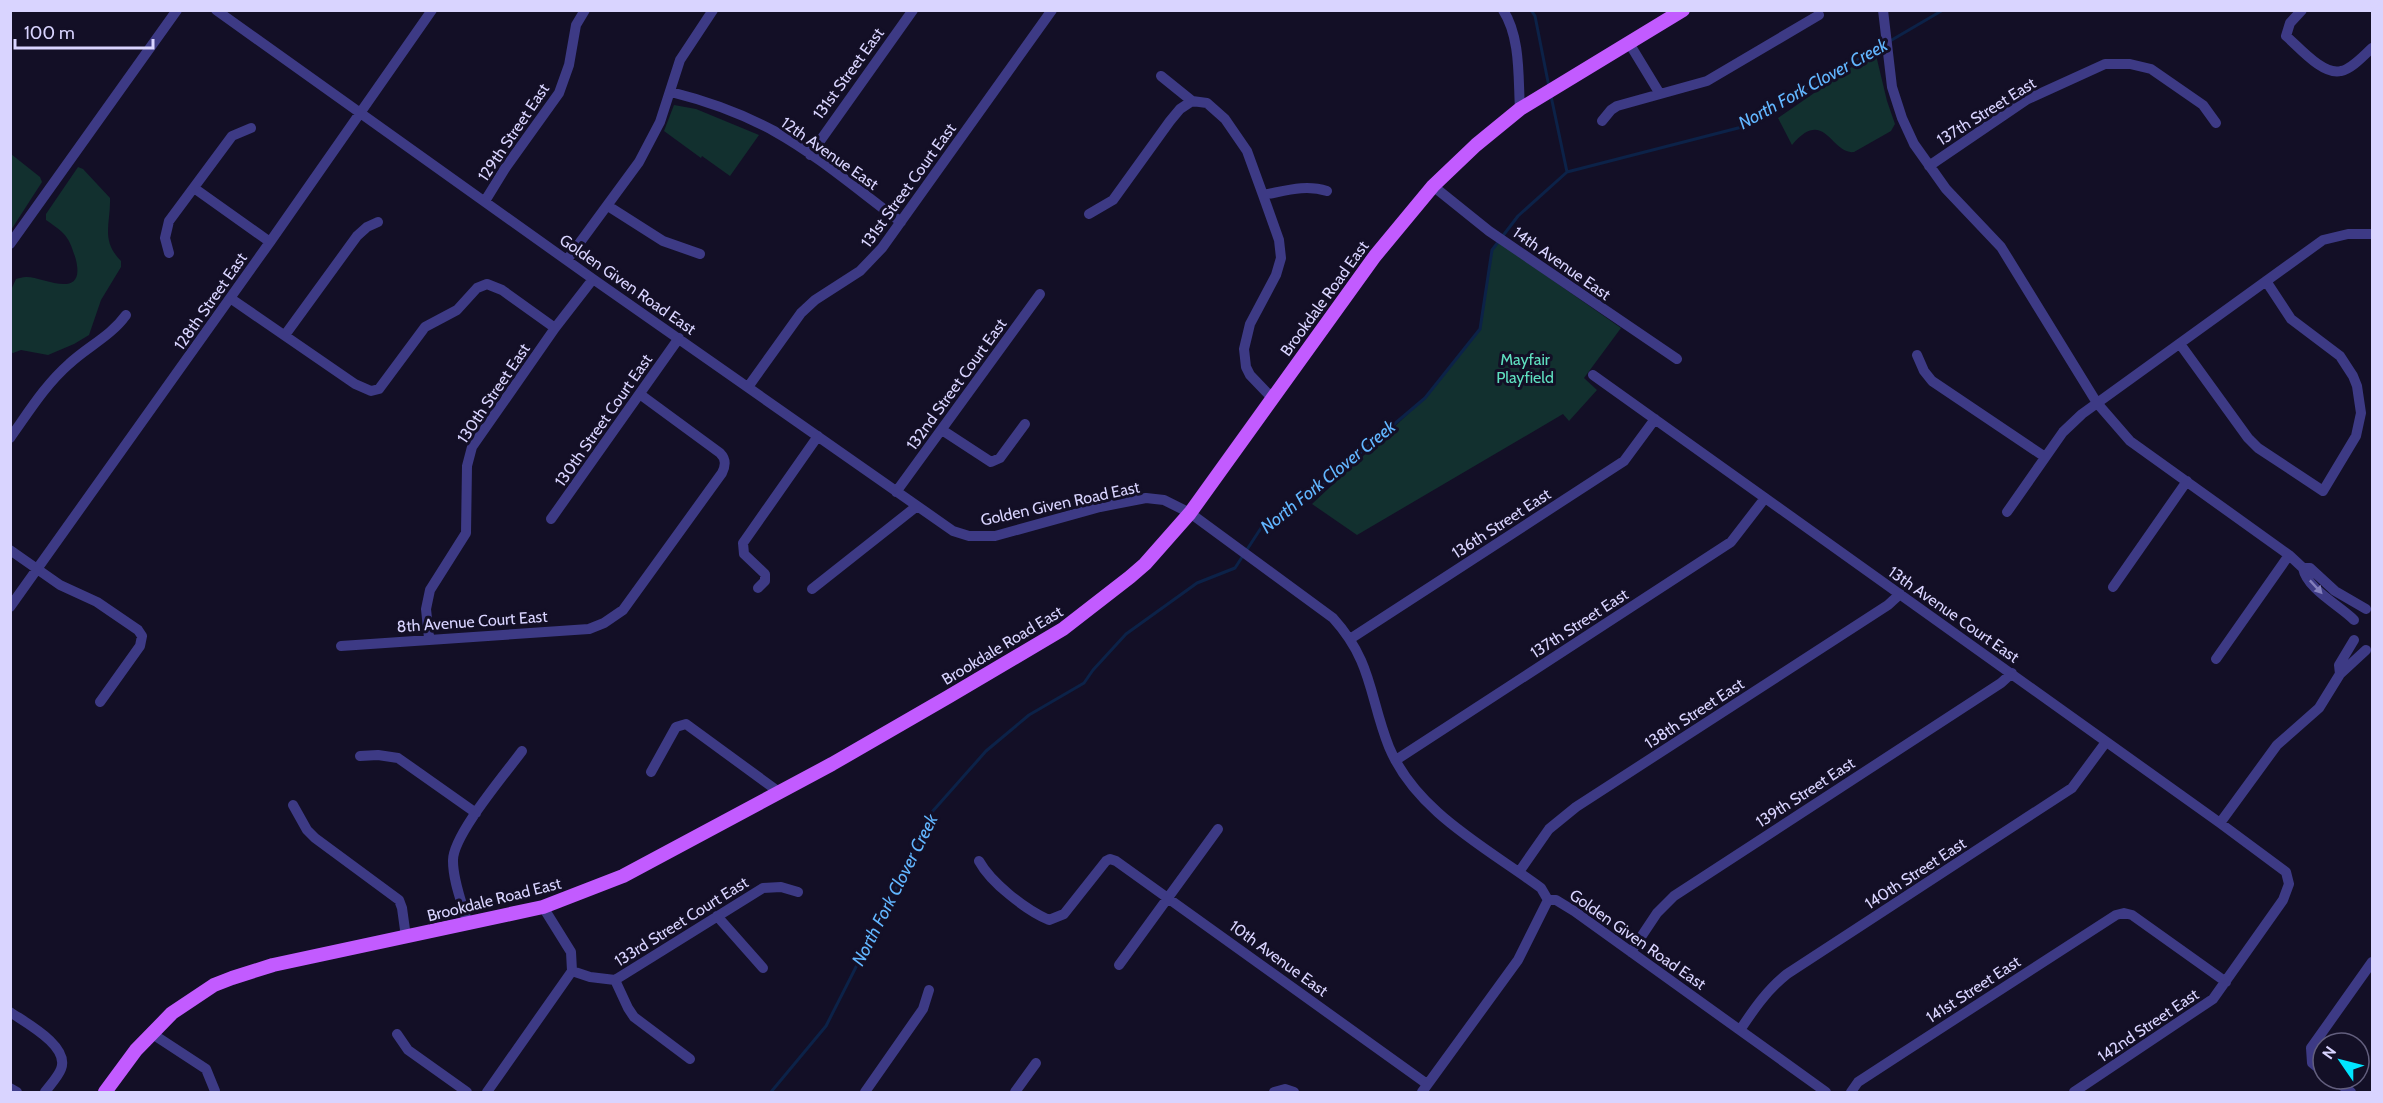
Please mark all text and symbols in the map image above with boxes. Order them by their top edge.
scale bar [15,12,153,50]
text: 100 m [24,22,75,44]
street label: 131st Street East [809,24,888,123]
water label: North Fork Clover Creek [1734,33,1893,134]
street label: 137th Street East [1933,73,2040,149]
street label: 129th Street East [474,79,553,185]
street label: 12th Avenue East [778,113,882,194]
street label: 131st Street Court East [857,119,960,251]
street label: 14th Avenue East [1509,223,1615,305]
street label: Golden Given Road East [556,230,700,339]
street label: Brookdale Road East [1276,237,1373,360]
street label: 128th Street East [170,249,251,354]
street label: 132nd Street Court East [902,314,1011,454]
street label: 130th Street East [453,339,534,447]
street label: 130th Street Court East [551,350,657,490]
park label: Mayfair Playfield [1496,350,1554,387]
water label: North Fork Clover Creek [1256,415,1401,538]
street label: Golden Given Road East [979,477,1142,530]
street label: 136th Street East [1448,484,1555,562]
street label: 13th Avenue Court East [1885,562,2023,667]
one-way arrow [2309,579,2322,594]
street label: 137th Street East [1527,584,1632,662]
street label: Brookdale Road East [938,602,1067,689]
street label: 8th Avenue Court East [396,607,549,636]
street label: 138th Street East [1641,674,1748,753]
street label: 139th Street East [1752,753,1859,831]
water label: North Fork Clover Creek [847,809,943,970]
street label: 140th Street East [1861,833,1970,913]
street label: 133rd Street Court East [611,872,752,970]
street label: Brookdale Road East [425,873,564,925]
street label: Golden Given Road East [1566,885,1710,994]
street label: 10th Avenue East [1226,916,1332,1001]
street label: 141st Street East [1923,952,2024,1027]
street label: 142nd Street East [2094,984,2203,1066]
north arrow [2311,1031,2371,1091]
text: N [2318,1043,2340,1063]

